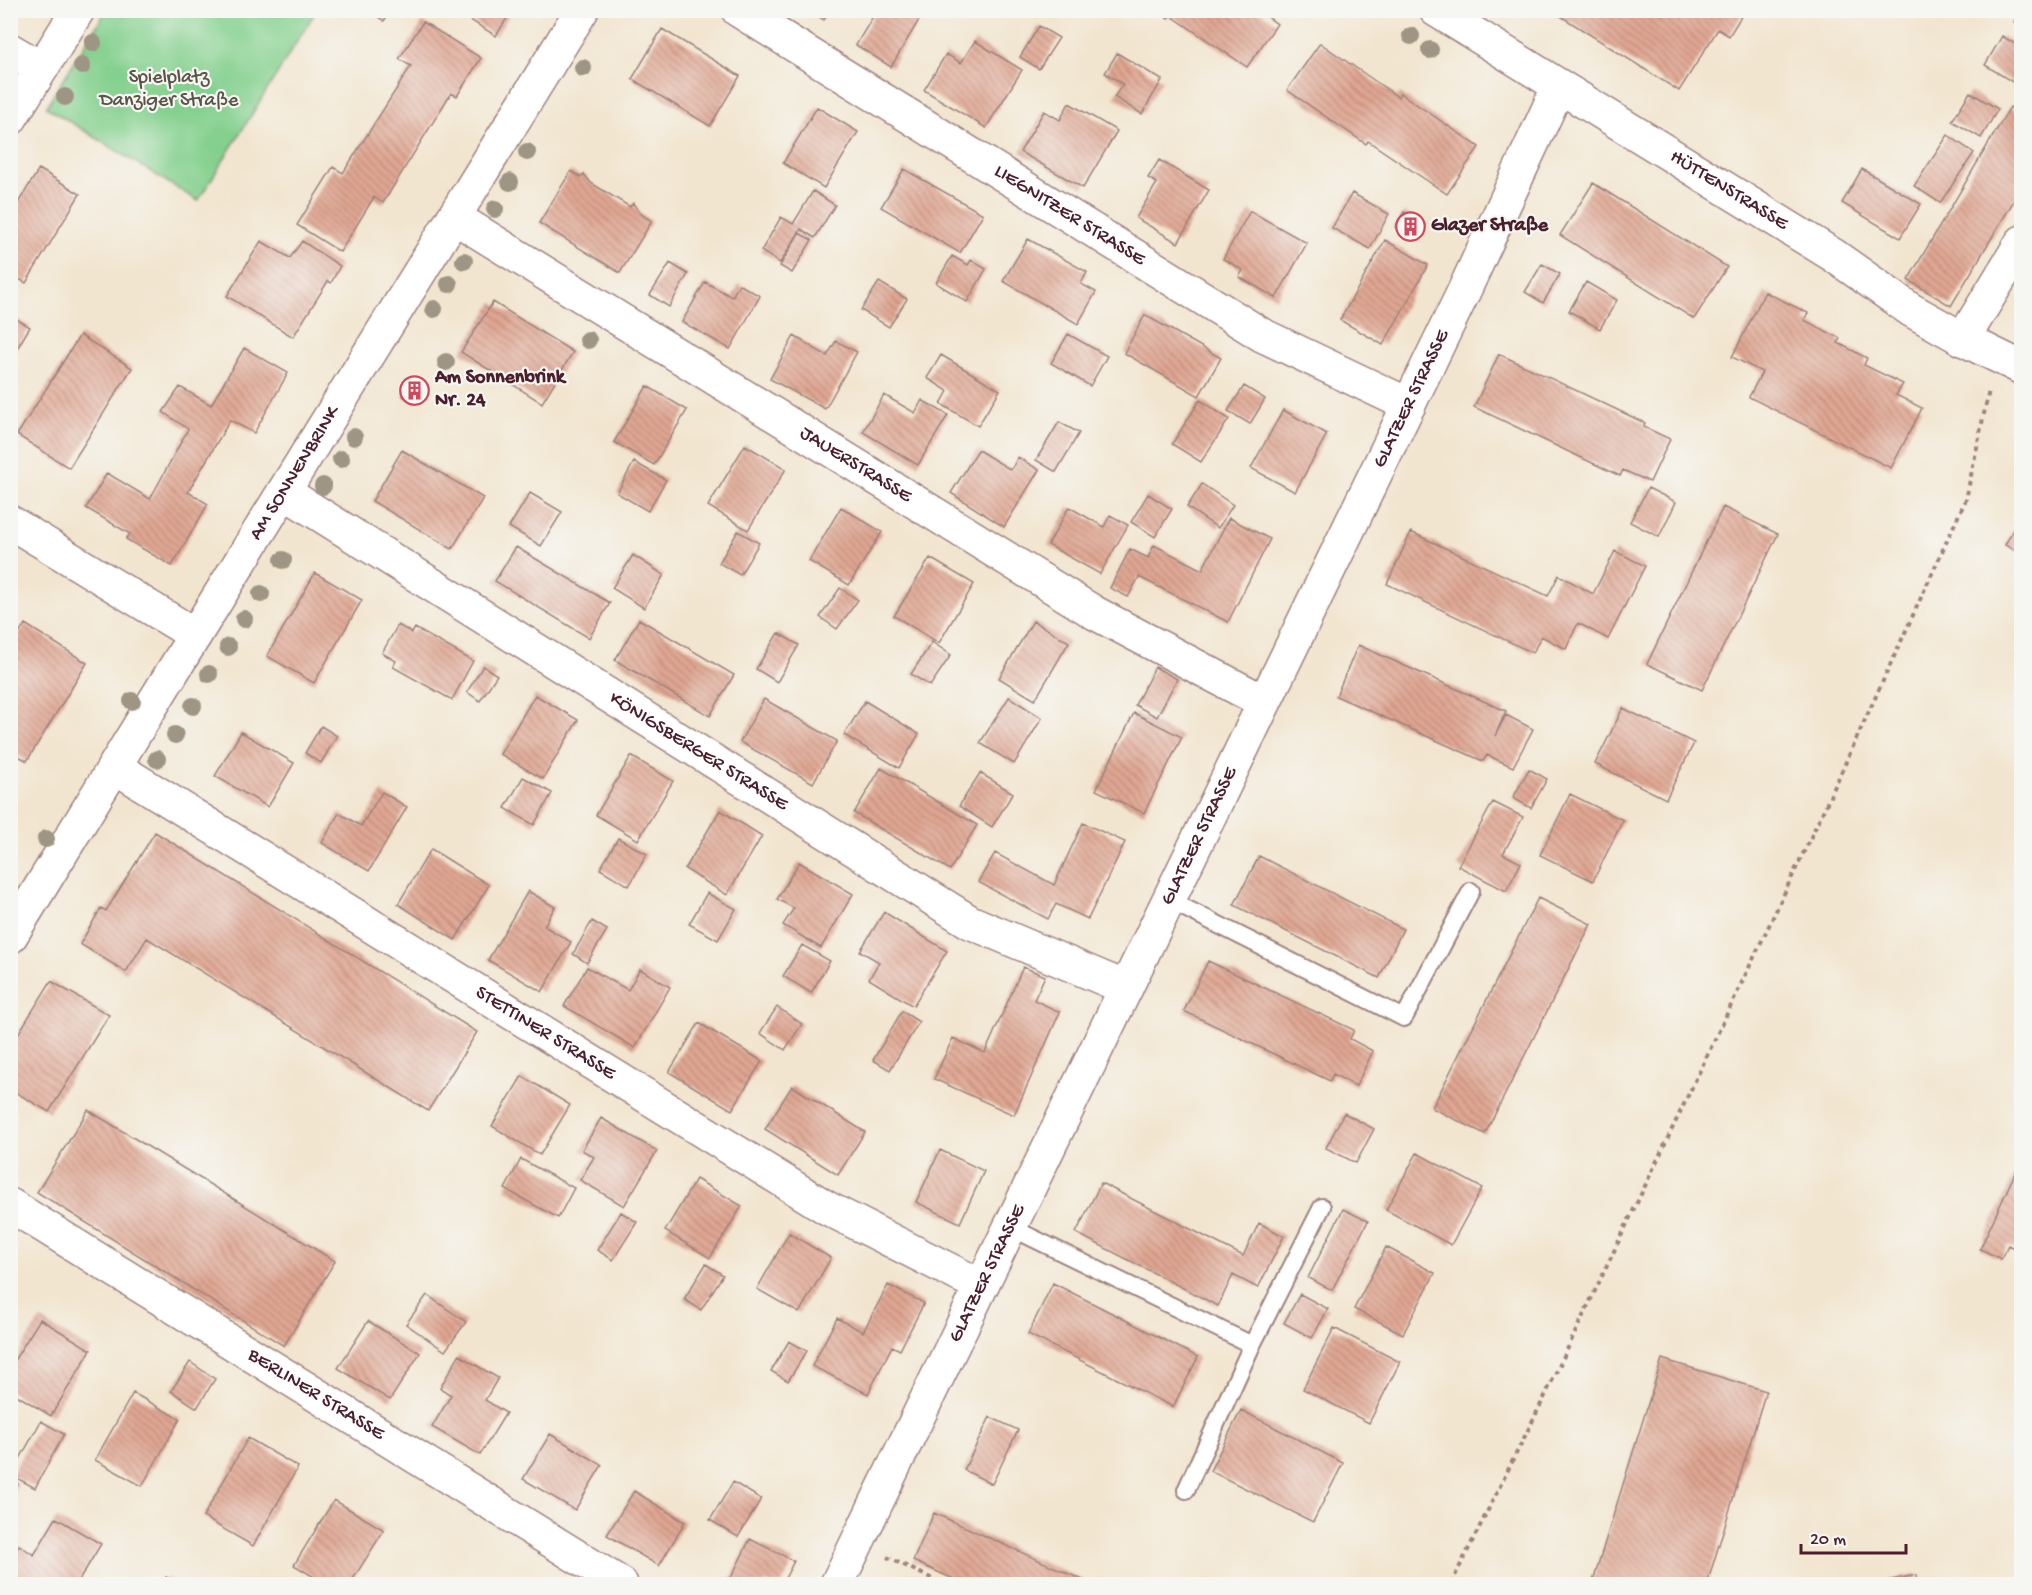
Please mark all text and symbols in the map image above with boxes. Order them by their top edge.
park label: Spielplatz Danziger Straße [98,67,239,113]
street label: HÜTTENSTRASSE [1666,146,1793,236]
street label: LIEGNITZER STRASSE [990,160,1151,272]
building icon: Glazer Straße [1394,210,1426,242]
place label: Glazer Straße [1431,215,1549,238]
street label: GLATZER STRASSE [1368,325,1455,472]
place label: Am Sonnenbrink Nr. 24 [434,367,567,413]
building icon: Am Sonnenbrink Nr. 24 [398,374,430,406]
street label: AM SONNENBRINK [245,401,346,545]
street label: JAUERSTRASSE [795,422,917,509]
street label: KÖNIGSBERGER STRASSE [605,687,793,817]
street label: GLATZER STRASSE [1156,762,1243,909]
street label: STETTINER STRASSE [471,981,621,1086]
street label: GLATZER STRASSE [944,1200,1031,1346]
street label: BERLINER STRASSE [243,1343,390,1447]
scale bar [1801,1517,1906,1555]
text: 20 m [1810,1530,1846,1551]

